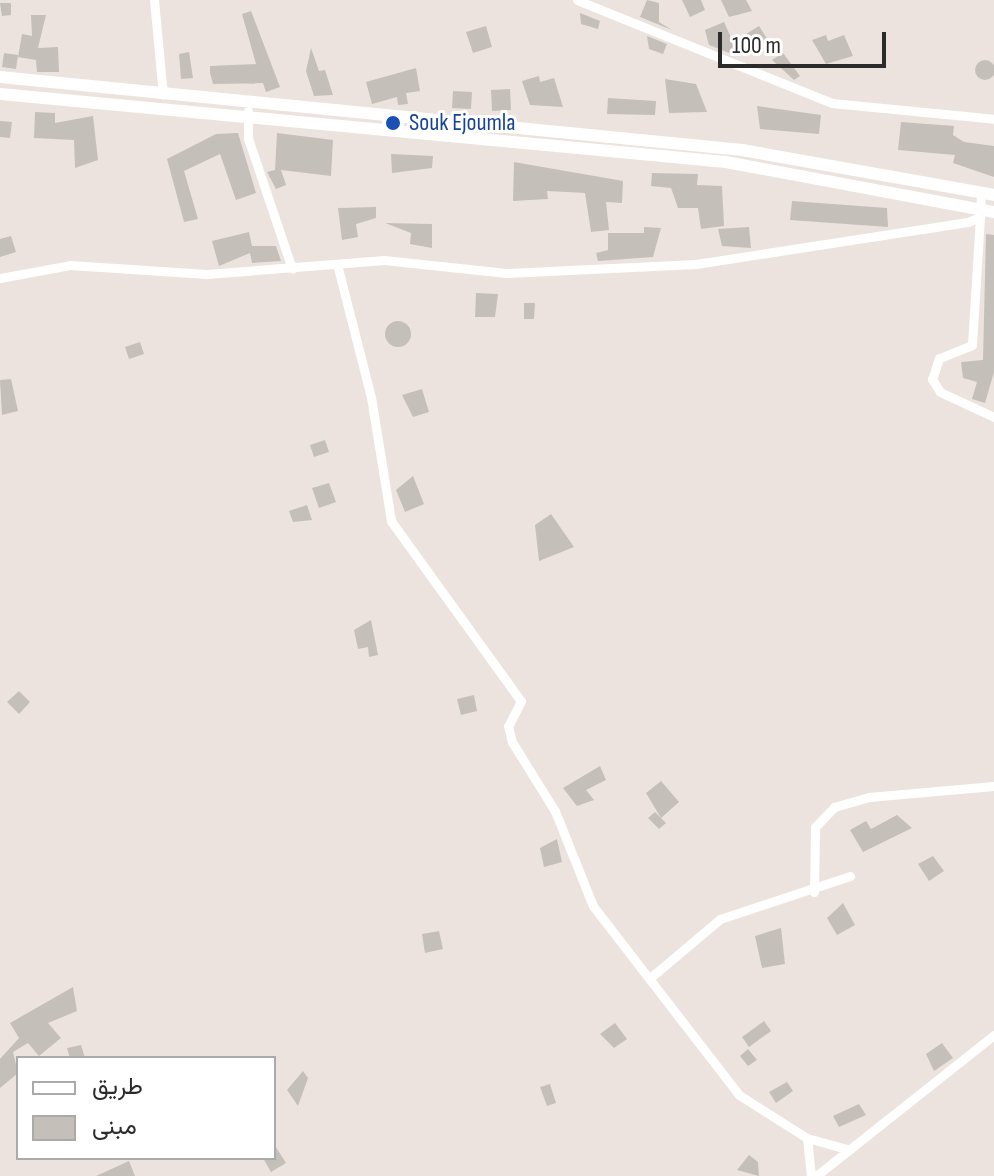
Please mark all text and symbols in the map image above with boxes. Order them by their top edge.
scale bar [722,16,890,66]
text: 100 m [732,31,781,60]
place label: Souk Ejoumla [409,109,516,137]
marker: Souk Ejoumla [384,114,402,132]
legend [16,1056,276,1160]
text: طريق [92,1072,143,1101]
text: مبنى [92,1112,137,1141]

